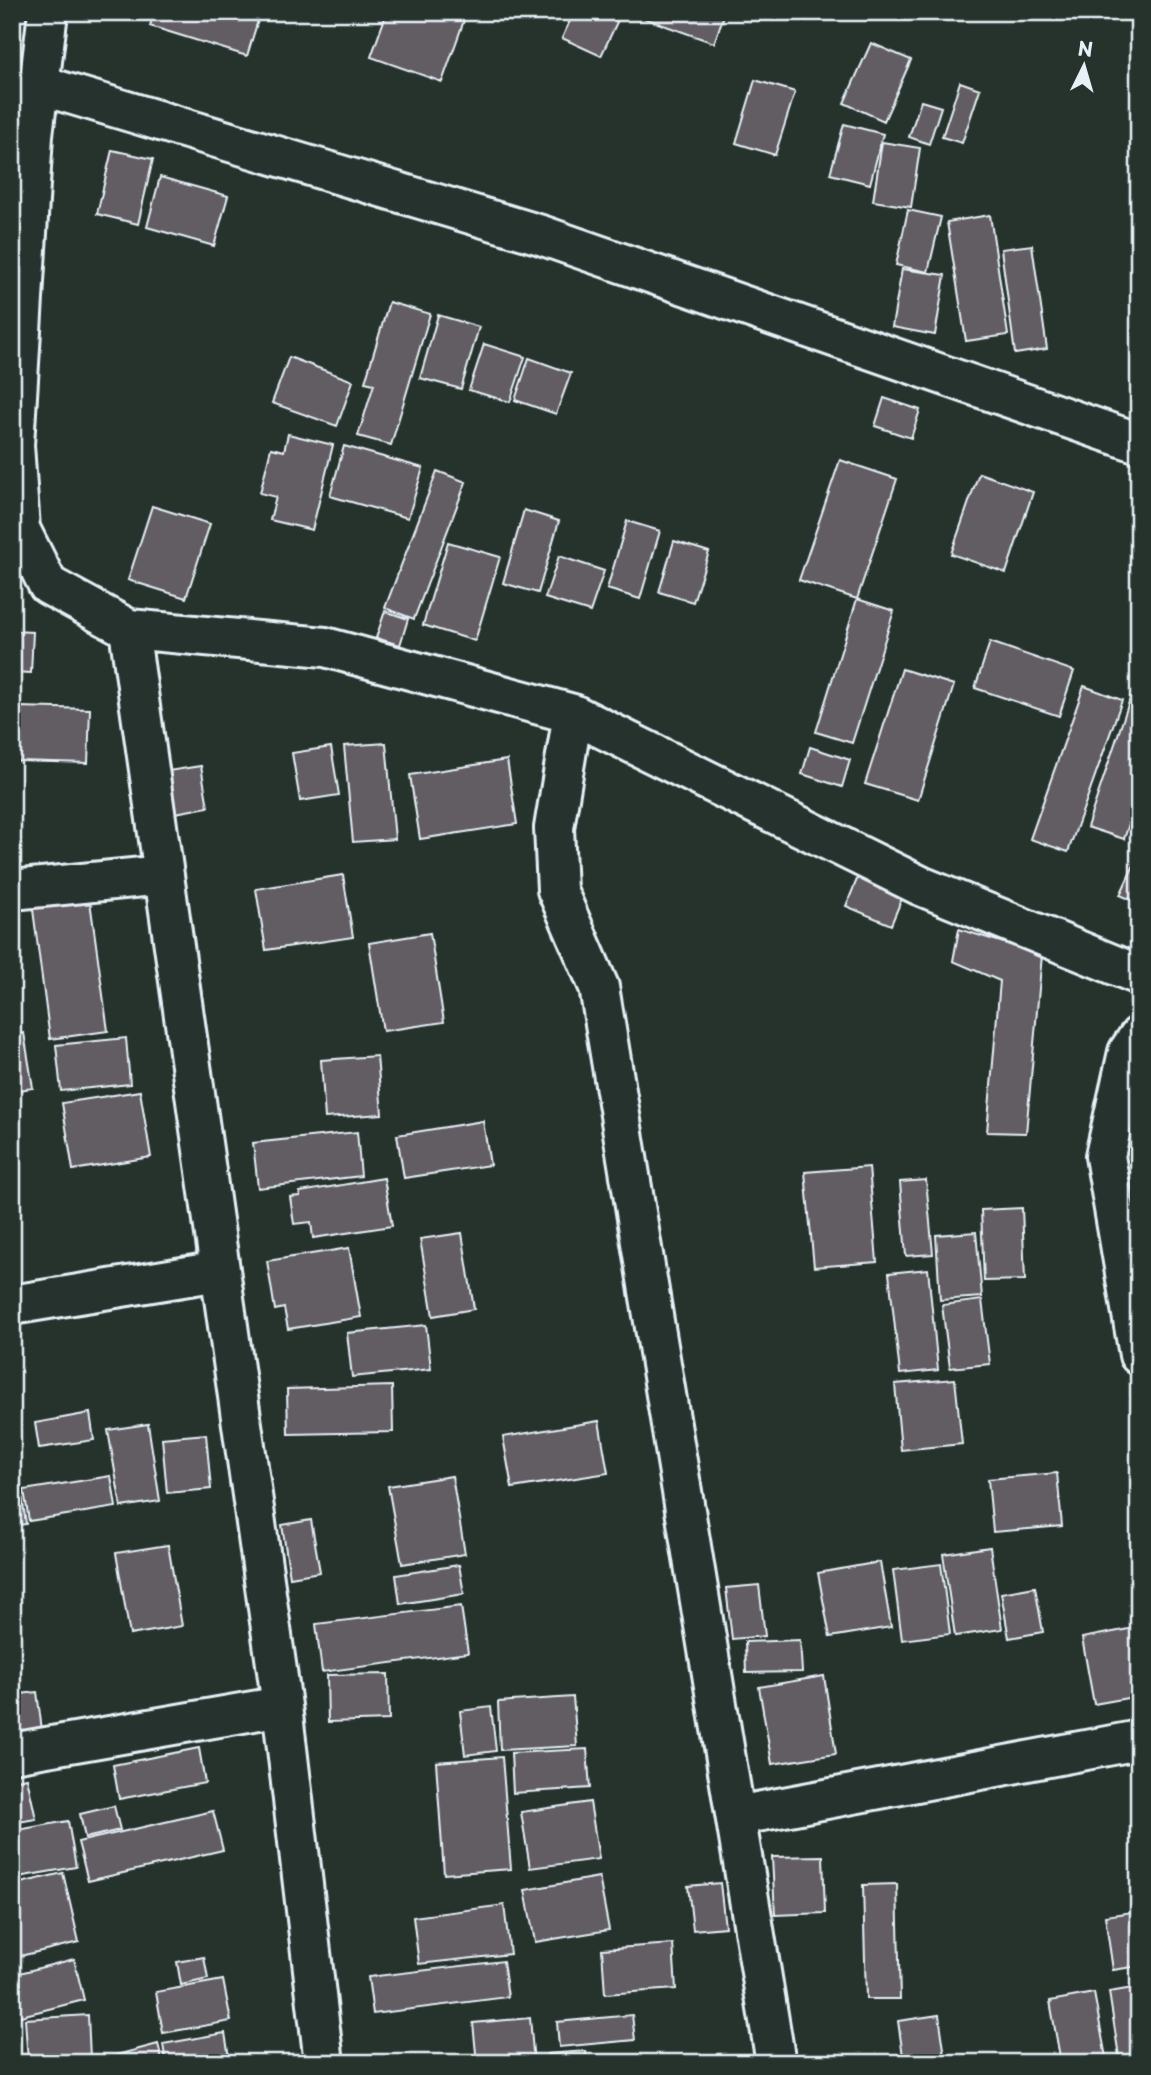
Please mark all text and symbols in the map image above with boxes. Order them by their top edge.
north arrow [1050,32,1120,102]
text: N [1077,33,1094,63]

